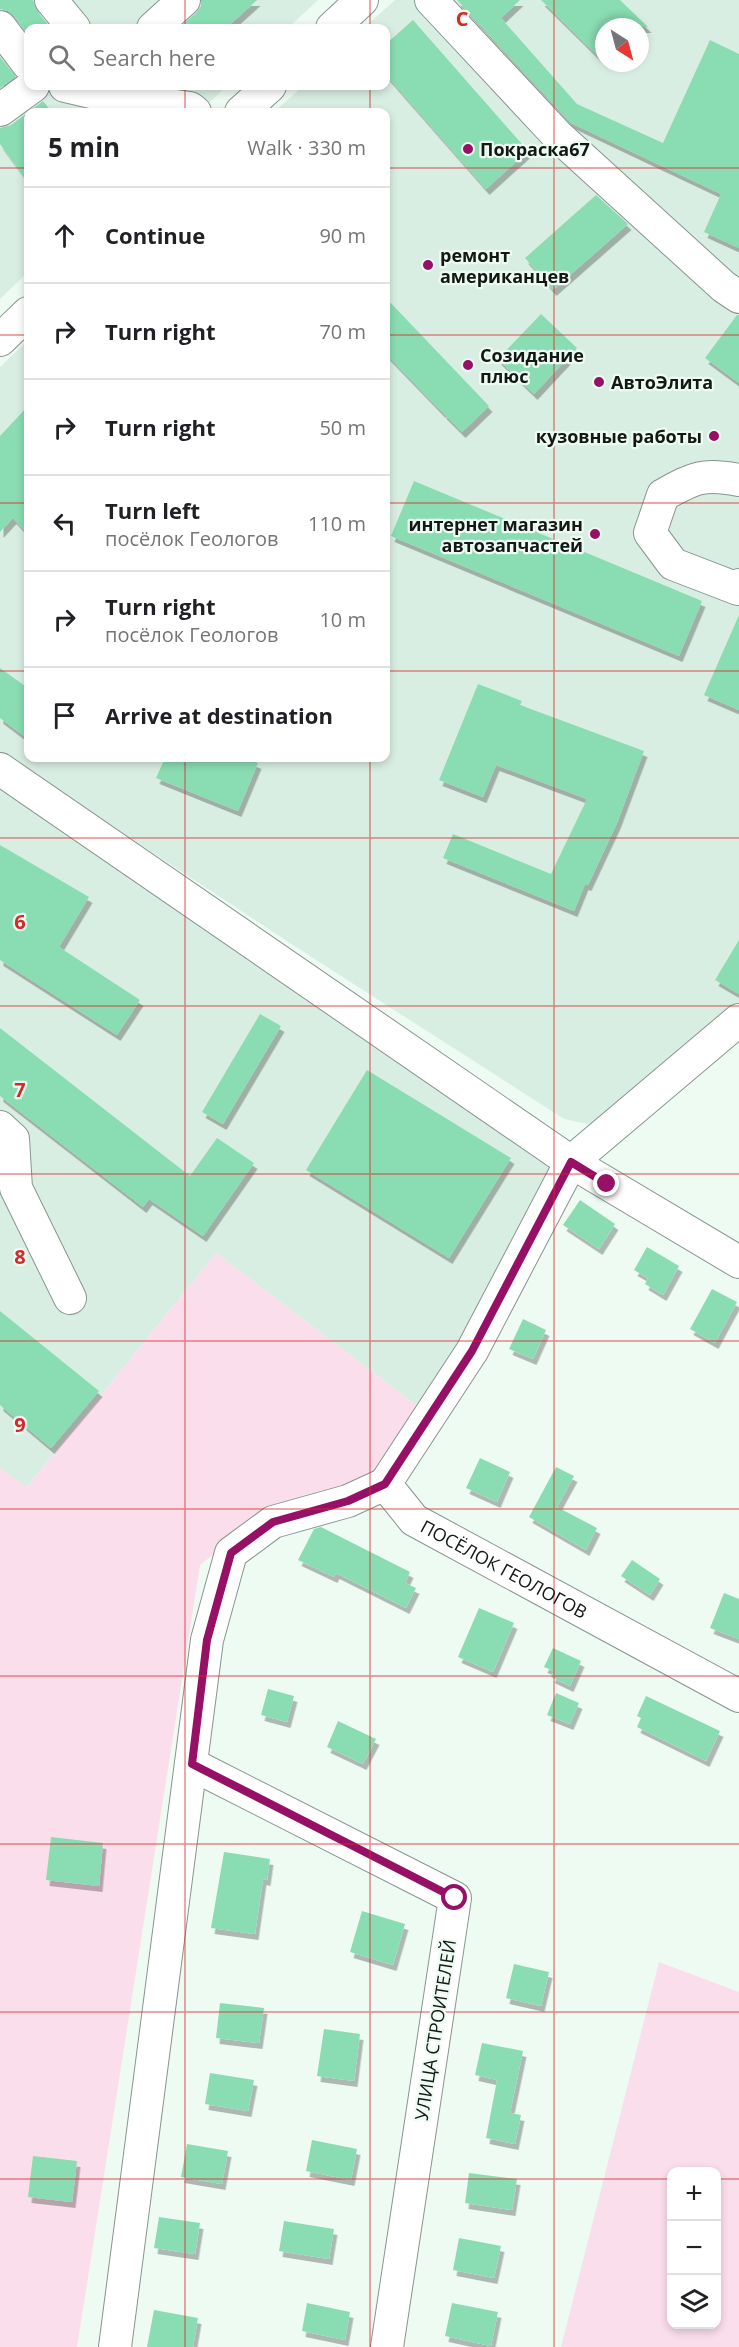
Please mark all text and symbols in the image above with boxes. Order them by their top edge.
text: C [456,5,469,32]
north arrow [595,18,649,72]
search box [24,24,390,90]
icon: search [45,41,78,74]
text: Search here [93,42,216,72]
text: 5 min [48,129,120,165]
text: Walk · 330 m [247,134,366,161]
place label: Покраска67 [480,137,590,161]
marker: Покраска67 [461,142,475,156]
icon: ahead [48,219,81,252]
text: Continue [105,220,205,250]
text: 90 m [319,222,366,249]
place label: ремонт американцев [440,243,569,288]
marker: ремонт американцев [421,258,435,272]
icon: right [48,315,81,348]
text: Turn right [105,316,216,346]
text: 70 m [319,318,366,345]
place label: Созидание плюс [480,343,584,388]
marker: Созидание плюс [461,358,475,372]
place label: АвтоЭлита [611,370,713,394]
marker: АвтоЭлита [592,375,606,389]
icon: right [48,411,81,444]
text: Turn right [105,412,216,442]
text: 50 m [319,414,366,441]
place label: кузовные работы [536,424,702,448]
marker: кузовные работы [707,429,721,443]
text: Turn left [105,495,200,525]
icon: left [48,507,81,540]
text: 110 m [308,510,366,537]
place label: интернет магазин автозапчастей [409,512,583,557]
text: посёлок Геологов [105,525,279,552]
marker: интернет магазин автозапчастей [588,527,602,541]
text: Turn right [105,591,216,621]
icon: right [48,603,81,636]
text: 10 m [319,606,366,633]
text: посёлок Геологов [105,621,279,648]
icon: arrive [48,699,81,732]
text: Arrive at destination [105,700,333,730]
text: 6 [14,908,26,935]
text: 7 [14,1076,26,1103]
route end [593,1170,619,1196]
text: 8 [14,1243,26,1270]
text: 9 [14,1411,26,1438]
street label: ПОСЁЛОК ГЕОЛОГОВ [417,1514,592,1624]
route start [441,1884,467,1910]
street label: УЛИЦА СТРОИТЕЛЕЙ [409,1938,461,2122]
map controls [667,2167,721,2329]
button: + [667,2167,721,2221]
button: − [667,2221,721,2275]
button: layers [667,2275,721,2329]

